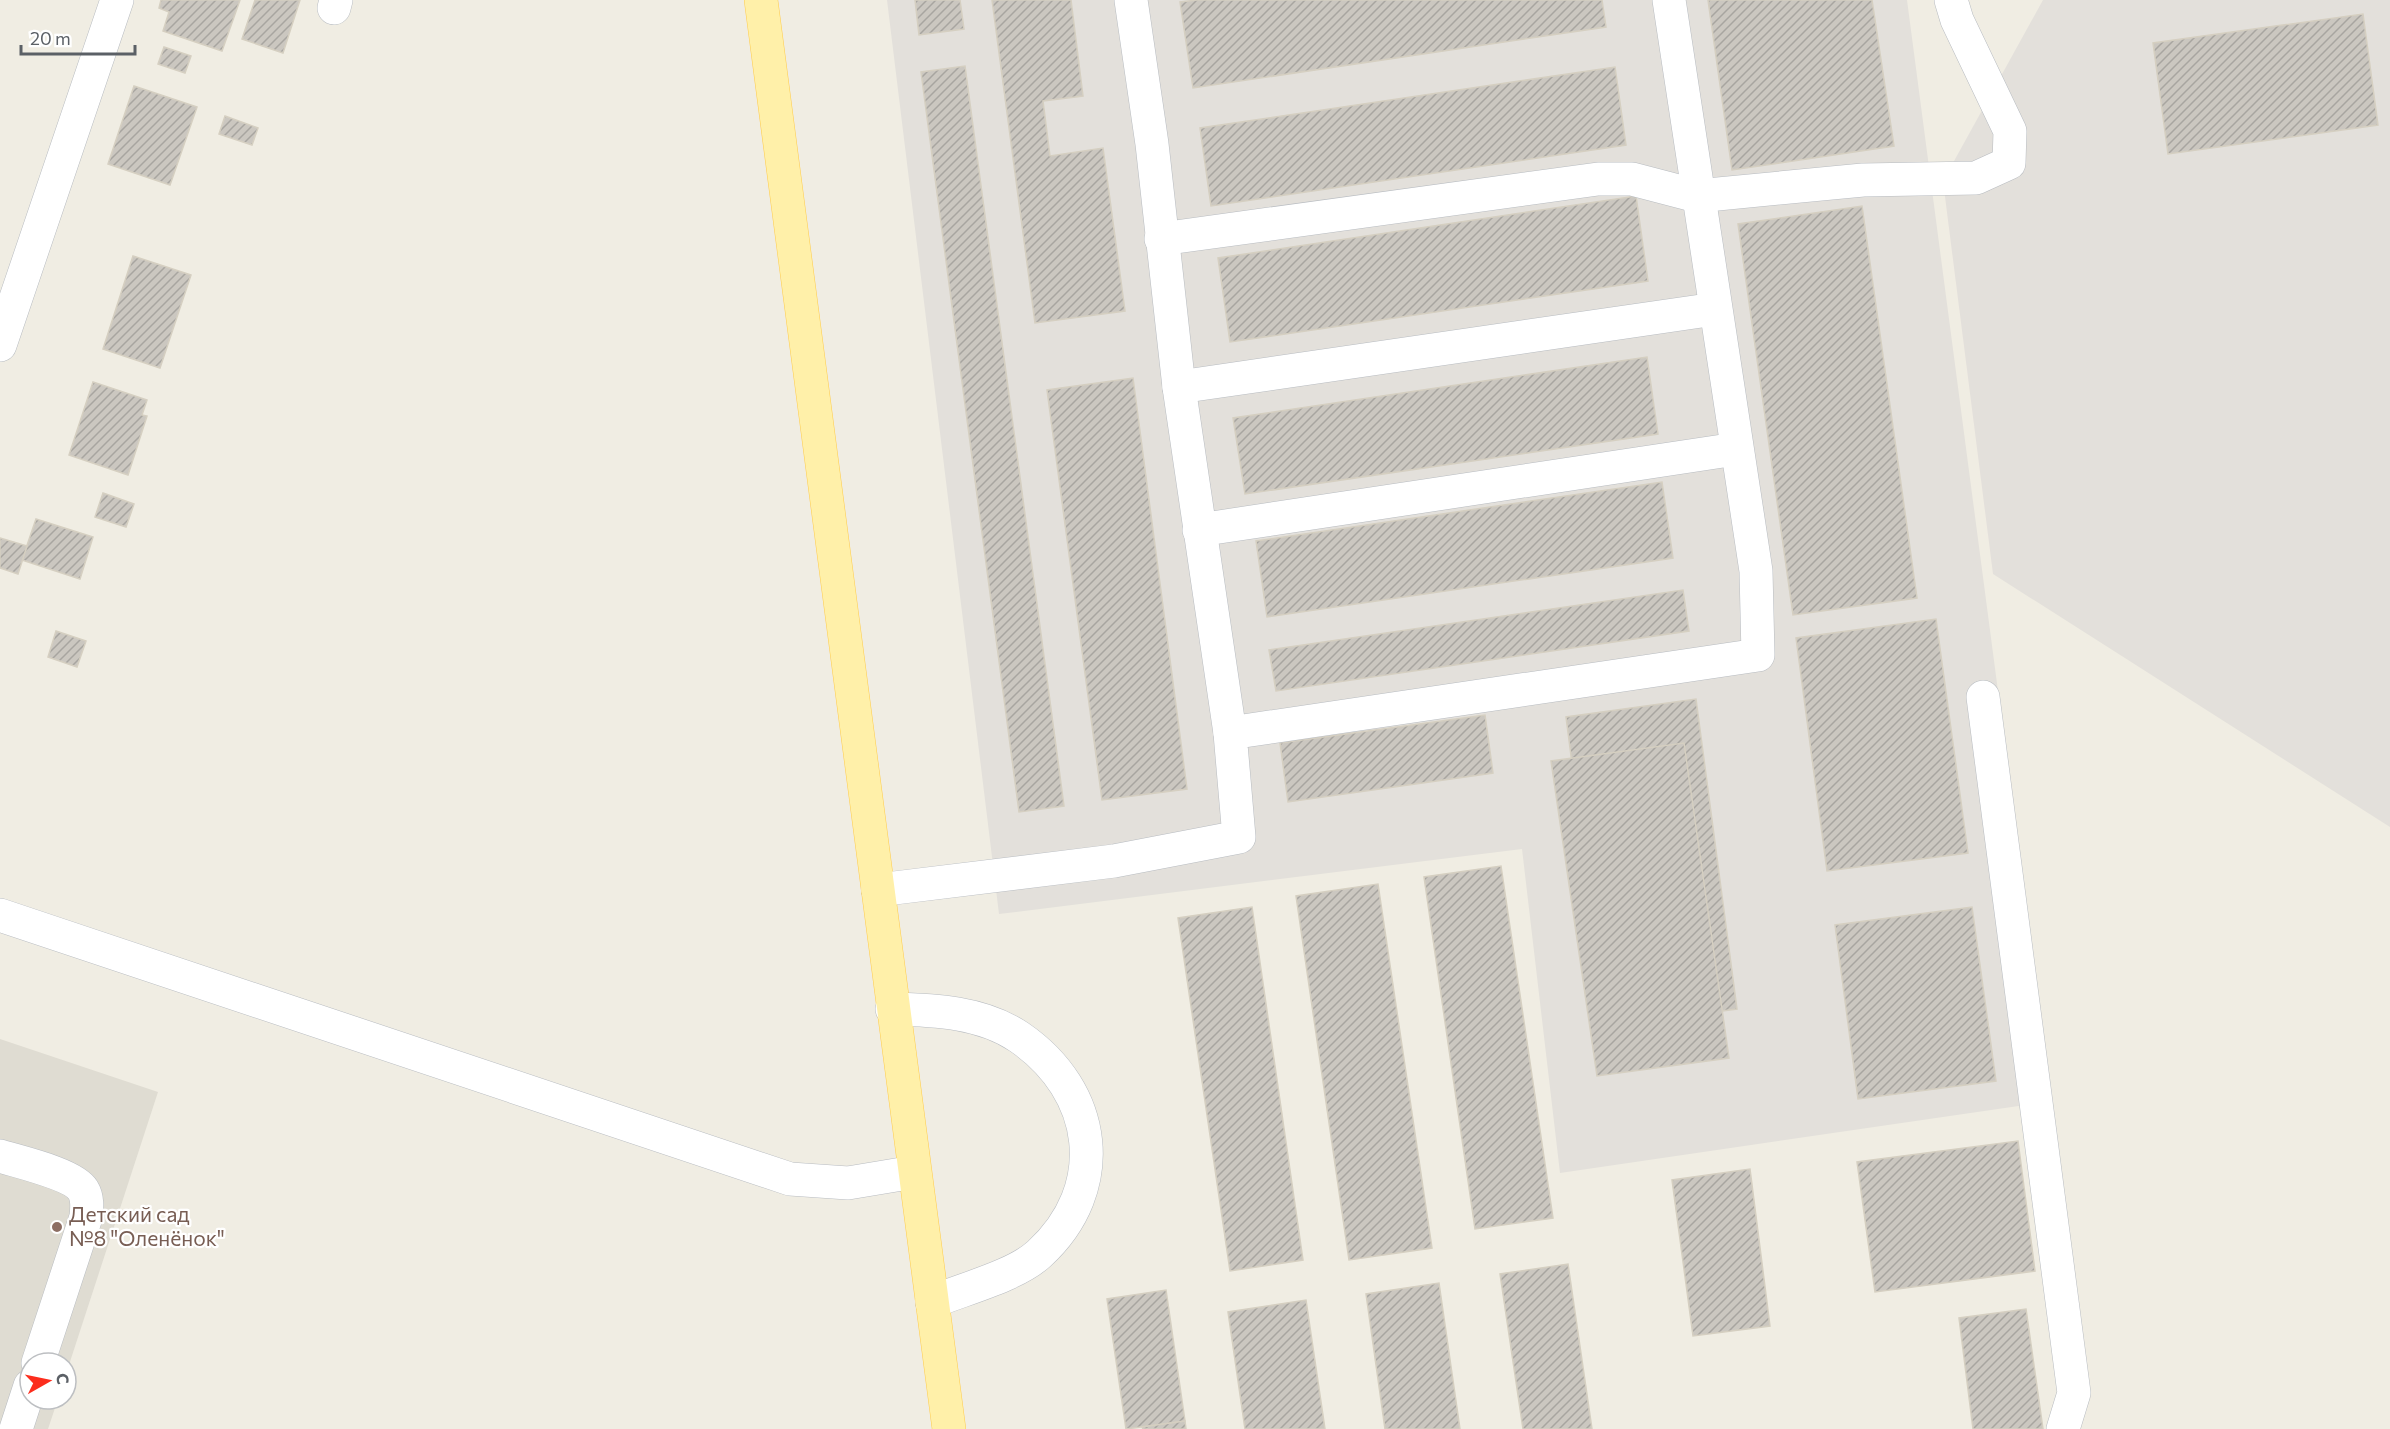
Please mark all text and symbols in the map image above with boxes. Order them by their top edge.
scale bar [21,18,135,56]
text: 20 m [30,27,71,49]
place label: Детский сад №8 "Оленёнок" [69,1201,225,1250]
marker: Детский сад №8 "Оленёнок" [50,1220,64,1234]
north arrow [18,1351,78,1411]
text: С [53,1372,74,1386]

